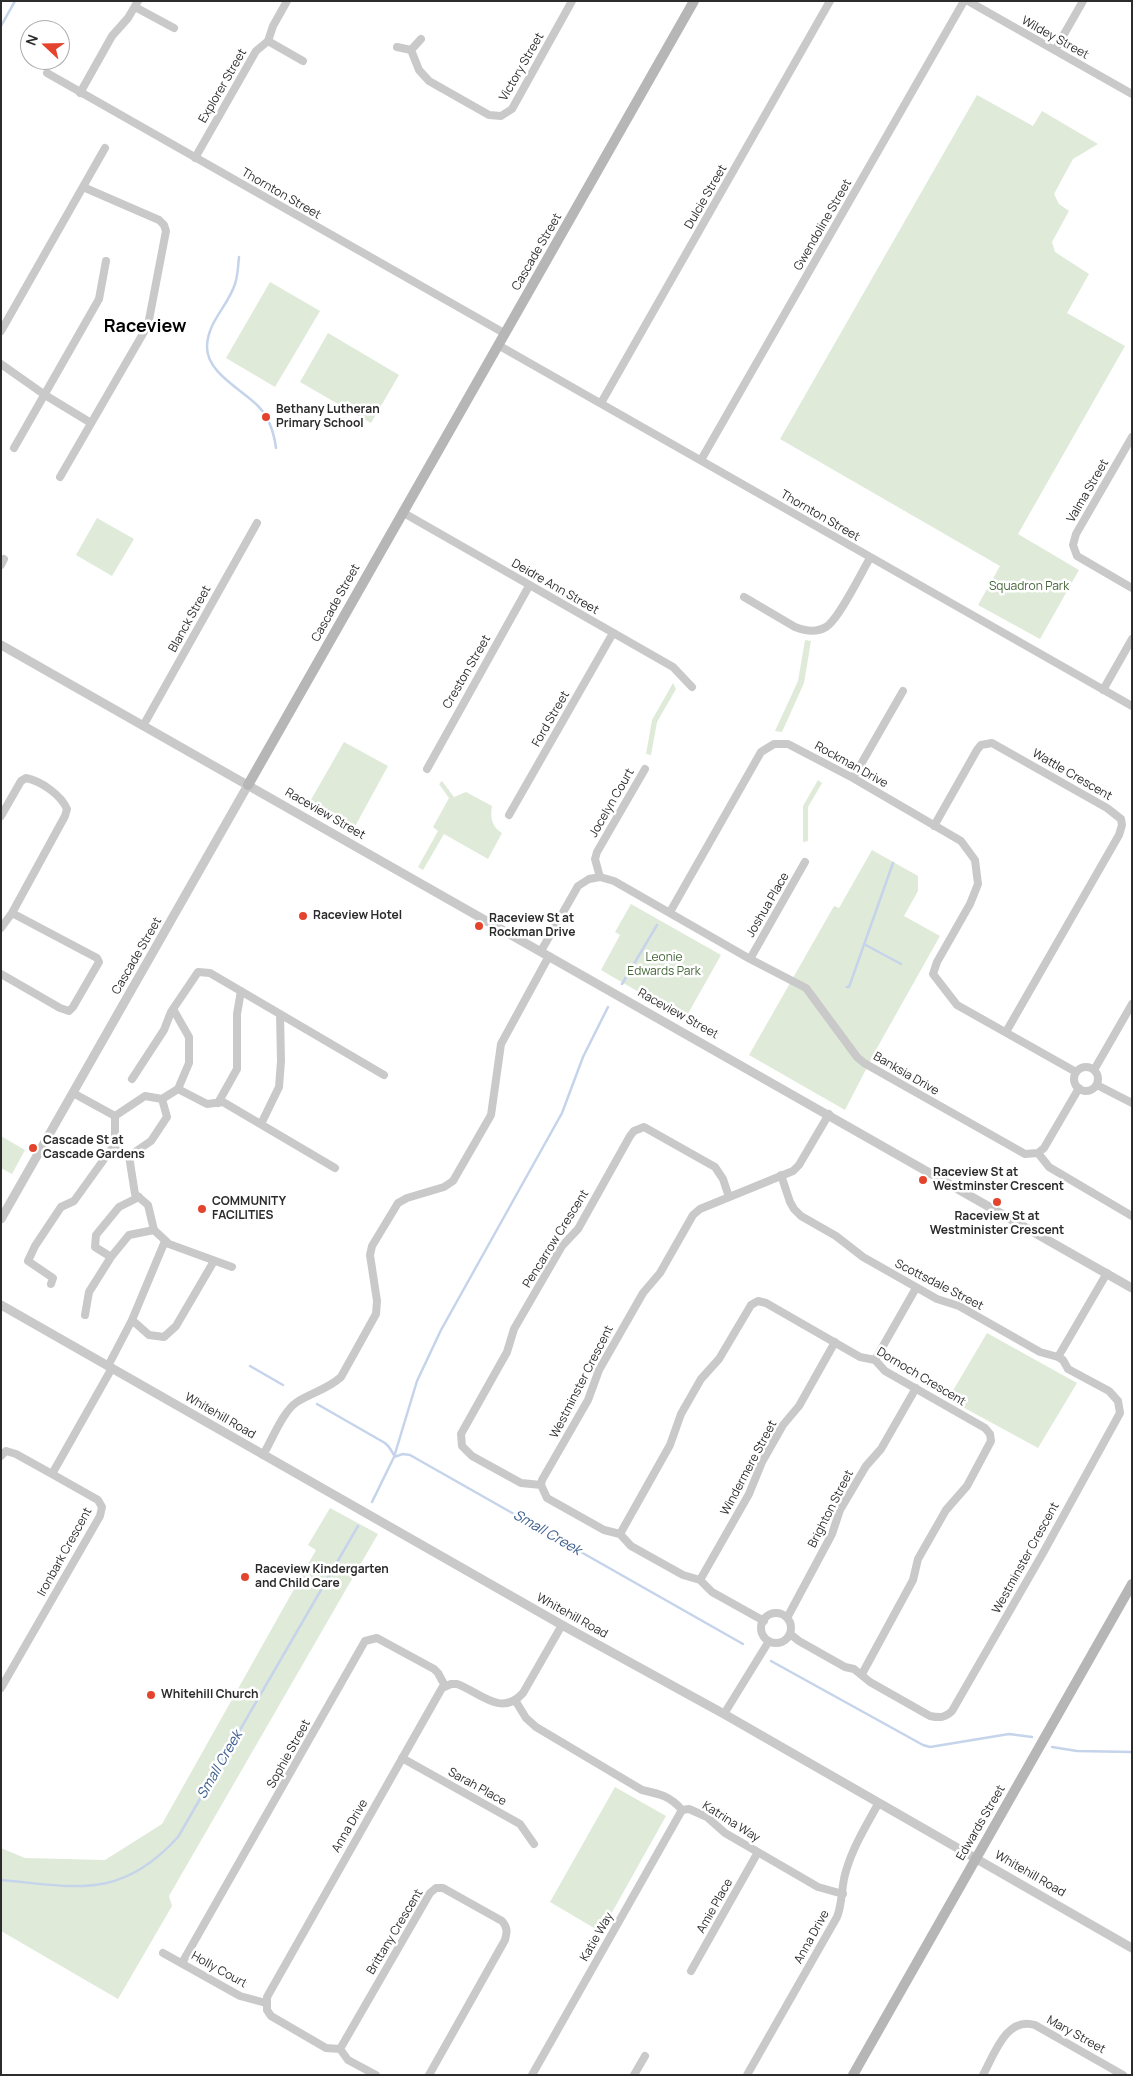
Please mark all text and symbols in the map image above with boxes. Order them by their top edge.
street label: Wildey Street [1019,14,1091,62]
north arrow [20,20,70,70]
street label: Victory Street [497,30,547,104]
text: N [21,32,42,48]
street label: Explorer Street [196,46,250,126]
street label: Dulcie Street [682,162,730,232]
street label: Thornton Street [239,165,323,223]
street label: Gwendoline Street [791,177,855,273]
street label: Cascade Street [509,211,565,293]
district label: Raceview [104,316,186,338]
place label: Bethany Lutheran Primary School [276,403,380,431]
marker: Bethany Lutheran Primary School [260,411,272,423]
street label: Valma Street [1064,457,1112,525]
street label: Thornton Street [778,487,862,545]
street label: Deidre Ann Street [509,556,601,618]
street label: Cascade Street [309,562,363,644]
park label: Squadron Park [989,580,1069,594]
street label: Blanck Street [166,583,214,655]
street label: Creston Street [440,633,494,711]
street label: Ford Street [529,689,573,749]
street label: Rockman Drive [812,739,890,791]
street label: Wattle Crescent [1030,746,1114,804]
street label: Jocelyn Court [587,766,637,840]
street label: Raceview Street [282,785,368,843]
street label: Joshua Place [744,870,792,940]
place label: Raceview Hotel [313,909,402,923]
marker: Raceview Hotel [297,910,309,922]
place label: Raceview St at Rockman Drive [489,912,575,940]
street label: Cascade Street [109,915,165,997]
marker: Raceview St at Rockman Drive [473,920,485,932]
park label: Leonie Edwards Park [627,951,701,979]
street label: Raceview Street [635,986,721,1042]
street label: Banksia Drive [871,1049,941,1099]
place label: Cascade St at Cascade Gardens [43,1134,145,1162]
marker: Cascade St at Cascade Gardens [27,1142,39,1154]
place label: Raceview St at Westminster Crescent [933,1166,1064,1194]
marker: Raceview St at Westminster Crescent [917,1174,929,1186]
street label: Pencarrow Crescent [520,1187,592,1291]
place label: COMMUNITY FACILITIES [212,1195,286,1223]
marker: Raceview St at Westminister Crescent [991,1196,1003,1208]
marker: COMMUNITY FACILITIES [196,1203,208,1215]
place label: Raceview St at Westminister Crescent [930,1210,1064,1238]
street label: Scottsdale Street [892,1256,986,1314]
street label: Westminster Crescent [547,1323,617,1441]
street label: Dornoch Crescent [874,1345,968,1409]
street label: Whitehill Road [182,1390,258,1442]
street label: Windermere Street [718,1418,780,1518]
street label: Brighton Street [805,1468,857,1550]
street label: Westminster Crescent [989,1500,1063,1616]
street label: Ironbark Crescent [35,1505,95,1599]
water label: Small Creek [510,1507,584,1559]
place label: Raceview Kindergarten and Child Care [255,1563,389,1591]
marker: Raceview Kindergarten and Child Care [239,1571,251,1583]
street label: Whitehill Road [534,1591,610,1641]
place label: Whitehill Church [161,1688,259,1702]
marker: Whitehill Church [145,1689,157,1701]
street label: Sophie Street [264,1717,314,1791]
water label: Small Creek [194,1728,246,1802]
street label: Sarah Place [445,1765,509,1809]
street label: Edwards Street [954,1783,1008,1863]
street label: Anna Drive [329,1797,371,1855]
street label: Katrina Way [700,1799,762,1845]
street label: Whitehill Road [992,1848,1068,1900]
street label: Amie Place [694,1876,736,1936]
street label: Brittany Crescent [364,1887,426,1977]
street label: Anna Drive [791,1908,833,1966]
street label: Katie Way [577,1910,617,1964]
street label: Holly Court [189,1949,249,1991]
street label: Mary Street [1044,2013,1108,2057]

